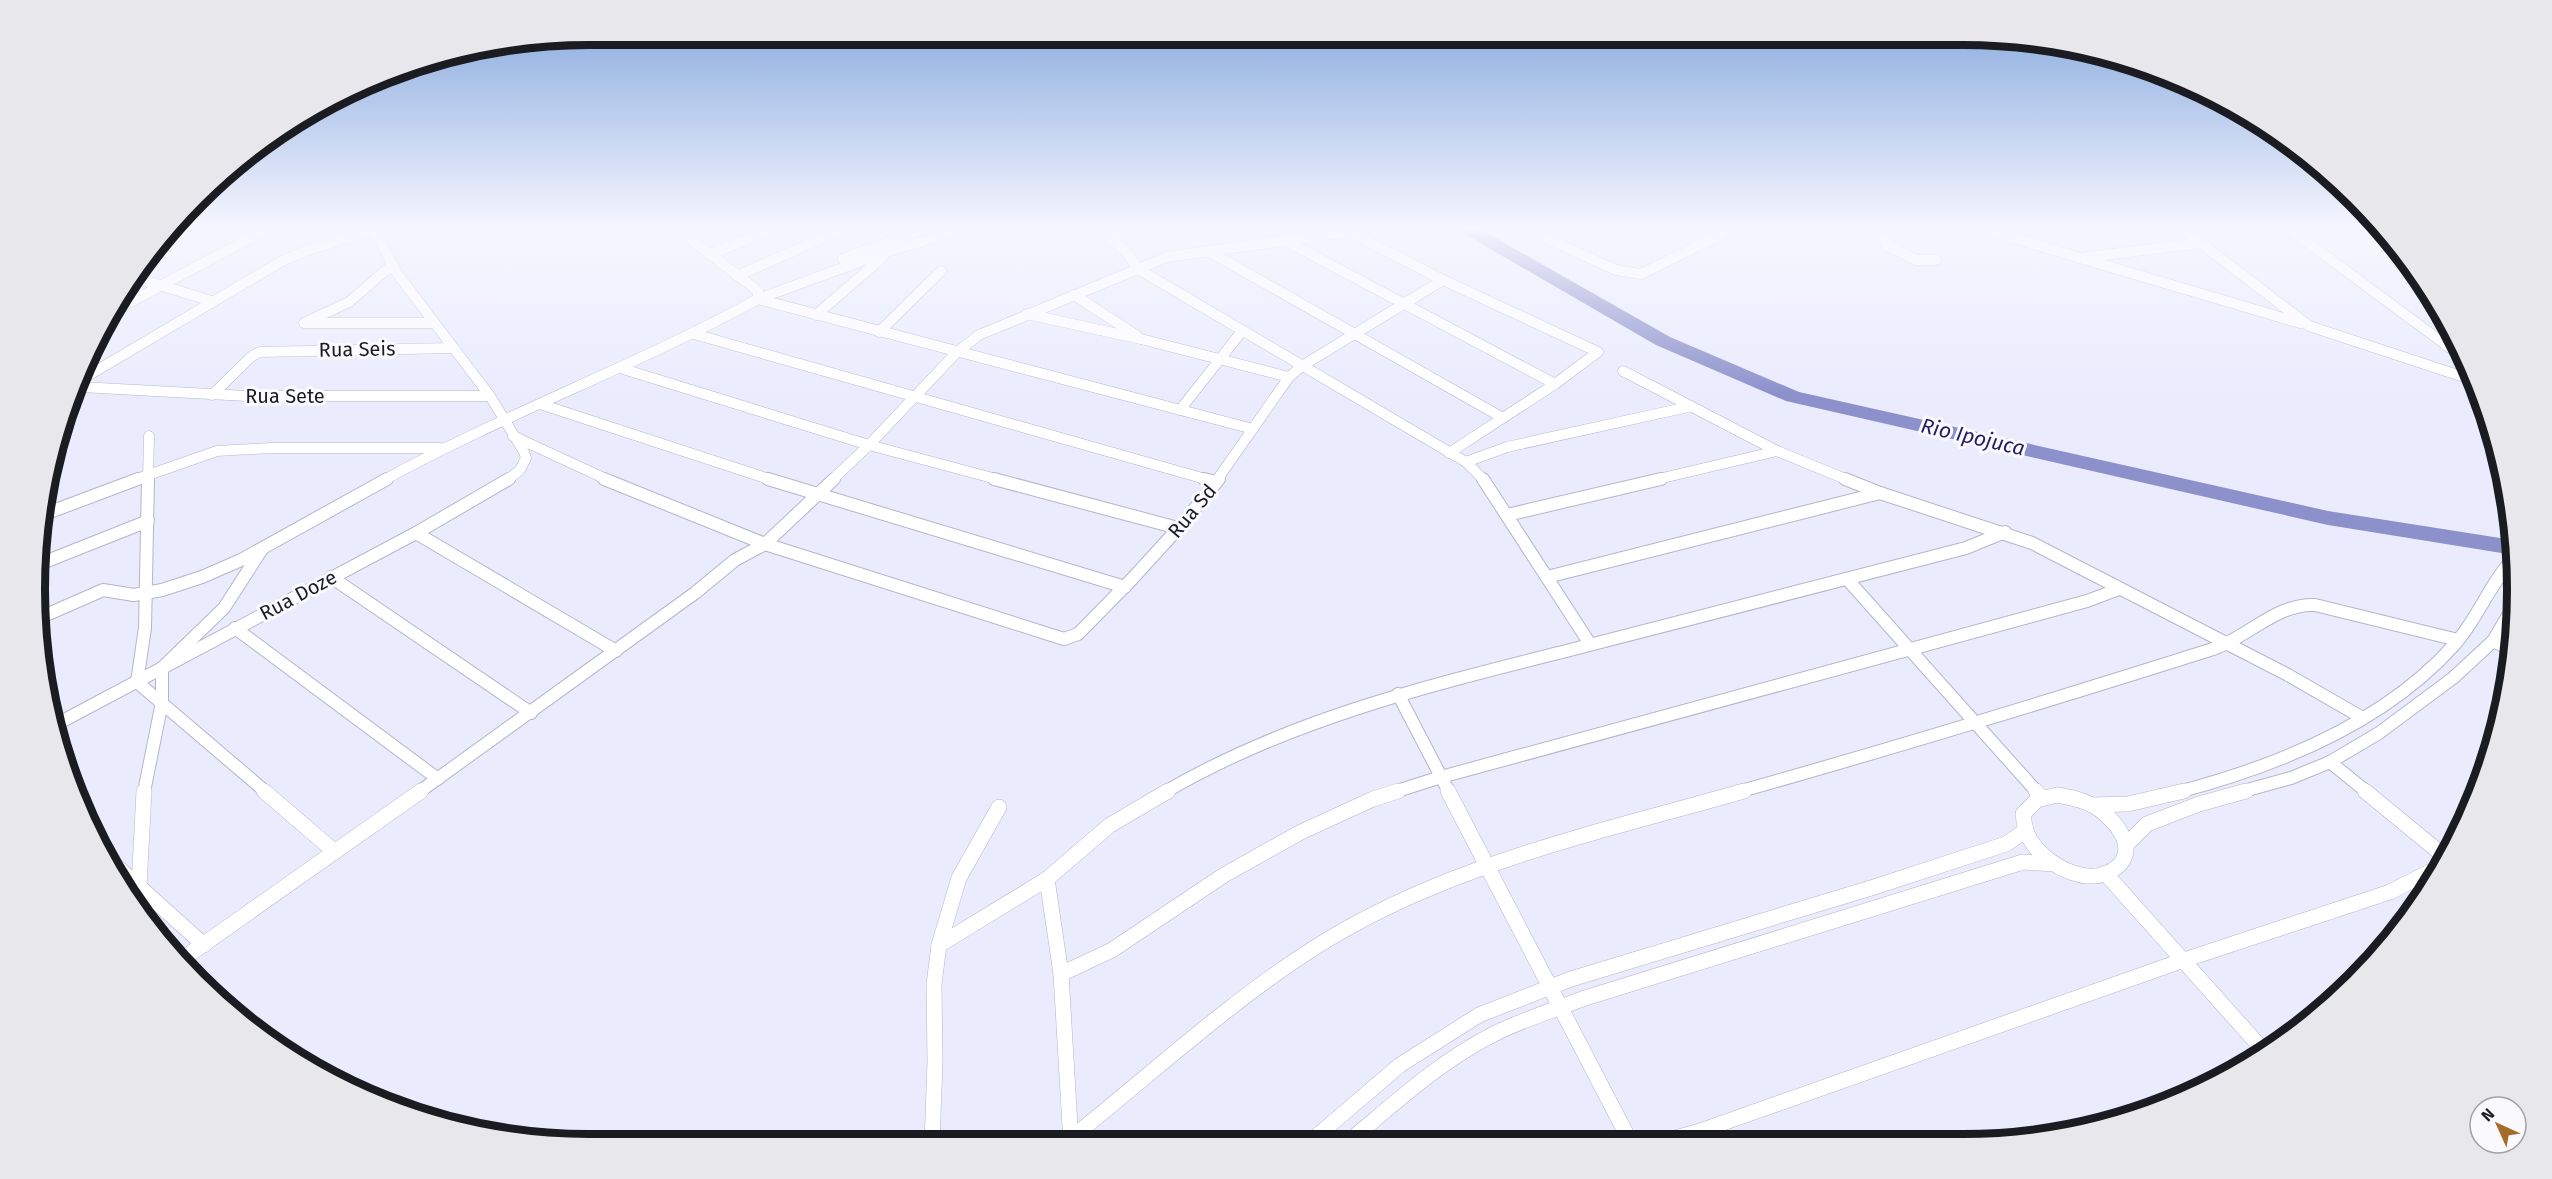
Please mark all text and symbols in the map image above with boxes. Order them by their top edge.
street label: Rua Seis [318,336,396,362]
street label: Rua Sete [245,384,325,408]
water label: Rio Ipojuca [1919,412,2027,462]
street label: Rua Sd [1163,479,1221,543]
street label: Rua Doze [255,565,341,625]
north arrow [2468,1095,2528,1155]
text: N [2477,1104,2498,1125]

